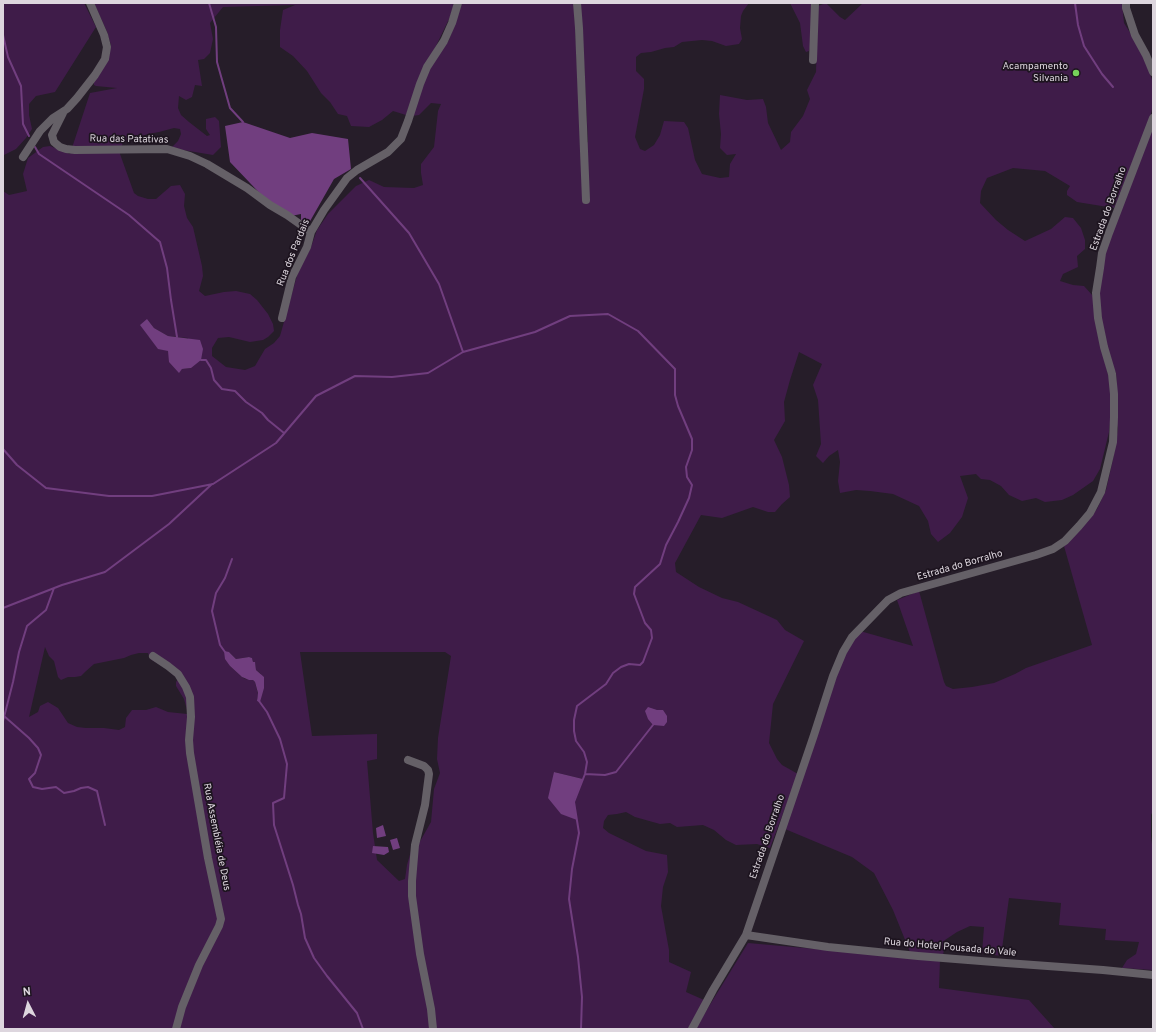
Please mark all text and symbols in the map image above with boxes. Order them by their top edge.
place label: Acampamento Silvania [1002,61,1068,84]
marker: Acampamento Silvania [1071,68,1081,78]
street label: Rua das Patativas [90,133,168,147]
street label: Estrada do Borralho [1088,165,1130,253]
street label: Rua dos Pardais [275,218,313,288]
street label: Estrada do Borralho [916,548,1004,584]
street label: Rua Assembléia de Deus [200,782,232,892]
street label: Estrada do Borralho [748,793,788,881]
street label: Rua do Hotel Pousada do Vale [883,936,1017,960]
north arrow [8,984,48,1024]
text: N [22,985,31,999]

